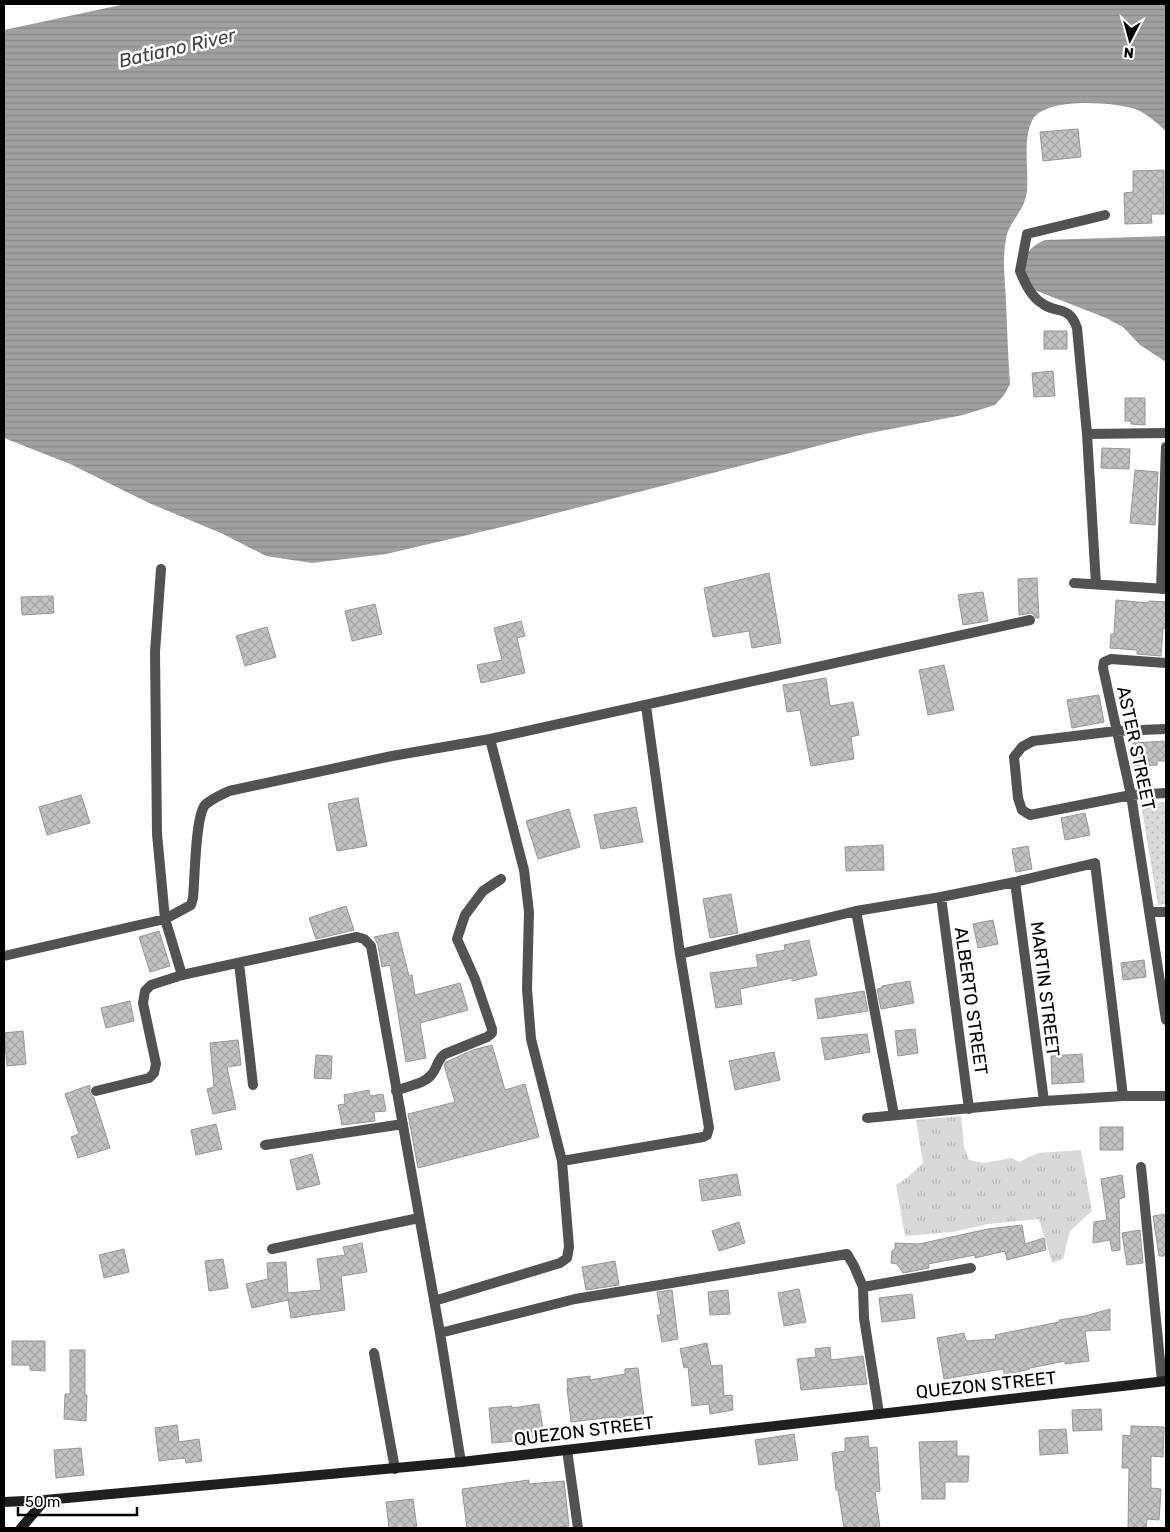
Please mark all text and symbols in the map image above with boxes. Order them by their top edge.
north arrow [1105,15,1155,65]
water label: Batiano River [116,23,238,73]
text: N [1123,43,1135,61]
street label: ASTER STREET [1112,684,1160,812]
street label: MARTIN STREET [1026,920,1064,1058]
street label: ALBERTO STREET [950,926,992,1076]
street label: QUEZON STREET [915,1367,1057,1403]
street label: QUEZON STREET [513,1411,655,1451]
scale bar [18,1484,136,1516]
text: 50 m [25,1493,60,1511]

